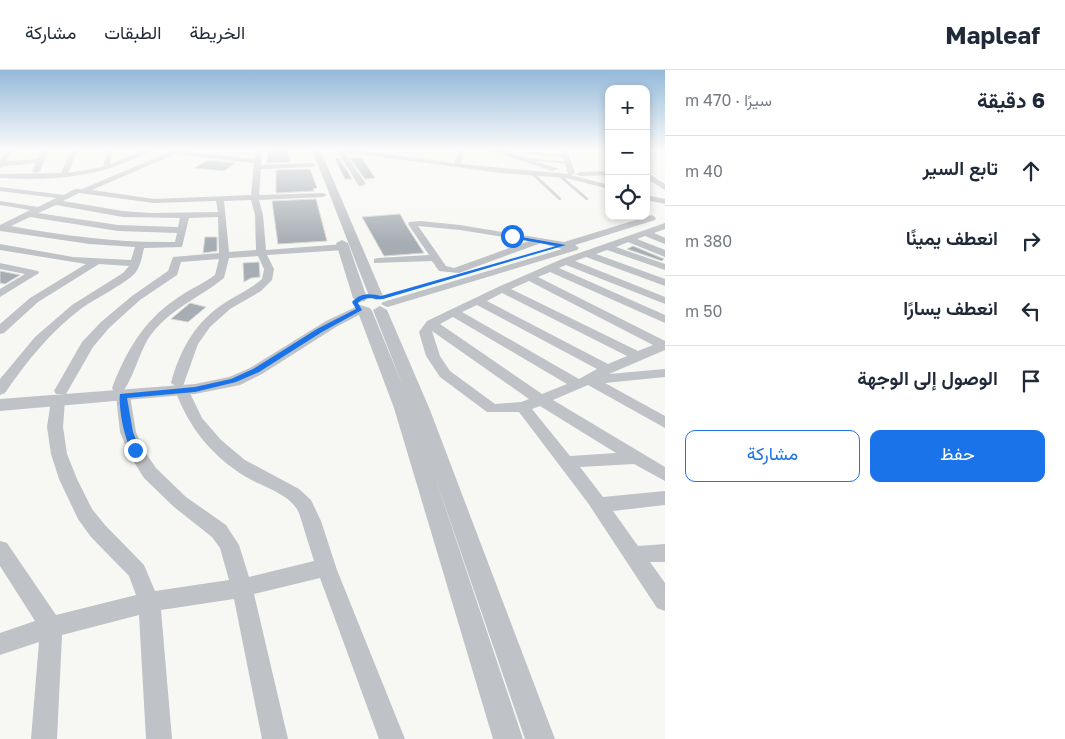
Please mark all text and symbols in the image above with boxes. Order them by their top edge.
text: Mapleaf [945,20,1040,49]
text: مشاركة [25,21,76,43]
text: الطبقات [104,21,161,43]
text: الخريطة [189,21,245,43]
map controls [605,85,650,220]
button: + [605,85,650,130]
text: 6 دقيقة [977,87,1045,113]
text: سيرًا · 470 m [685,90,772,110]
button: − [605,130,650,175]
text: تابع السير [922,156,998,179]
icon: ahead [1017,157,1045,185]
text: 40 m [685,161,723,181]
button: locate [605,175,650,220]
route start [501,225,524,248]
text: انعطف يمينًا [906,226,998,249]
icon: right [1017,227,1045,255]
text: 380 m [685,231,732,251]
text: انعطف يسارًا [903,296,998,319]
icon: left [1017,297,1045,325]
text: 50 m [685,301,722,321]
text: الوصول إلى الوجهة [857,366,998,389]
icon: arrive [1017,367,1045,395]
button: مشاركة [685,430,860,482]
button: حفظ [870,430,1045,482]
route end [124,439,147,462]

